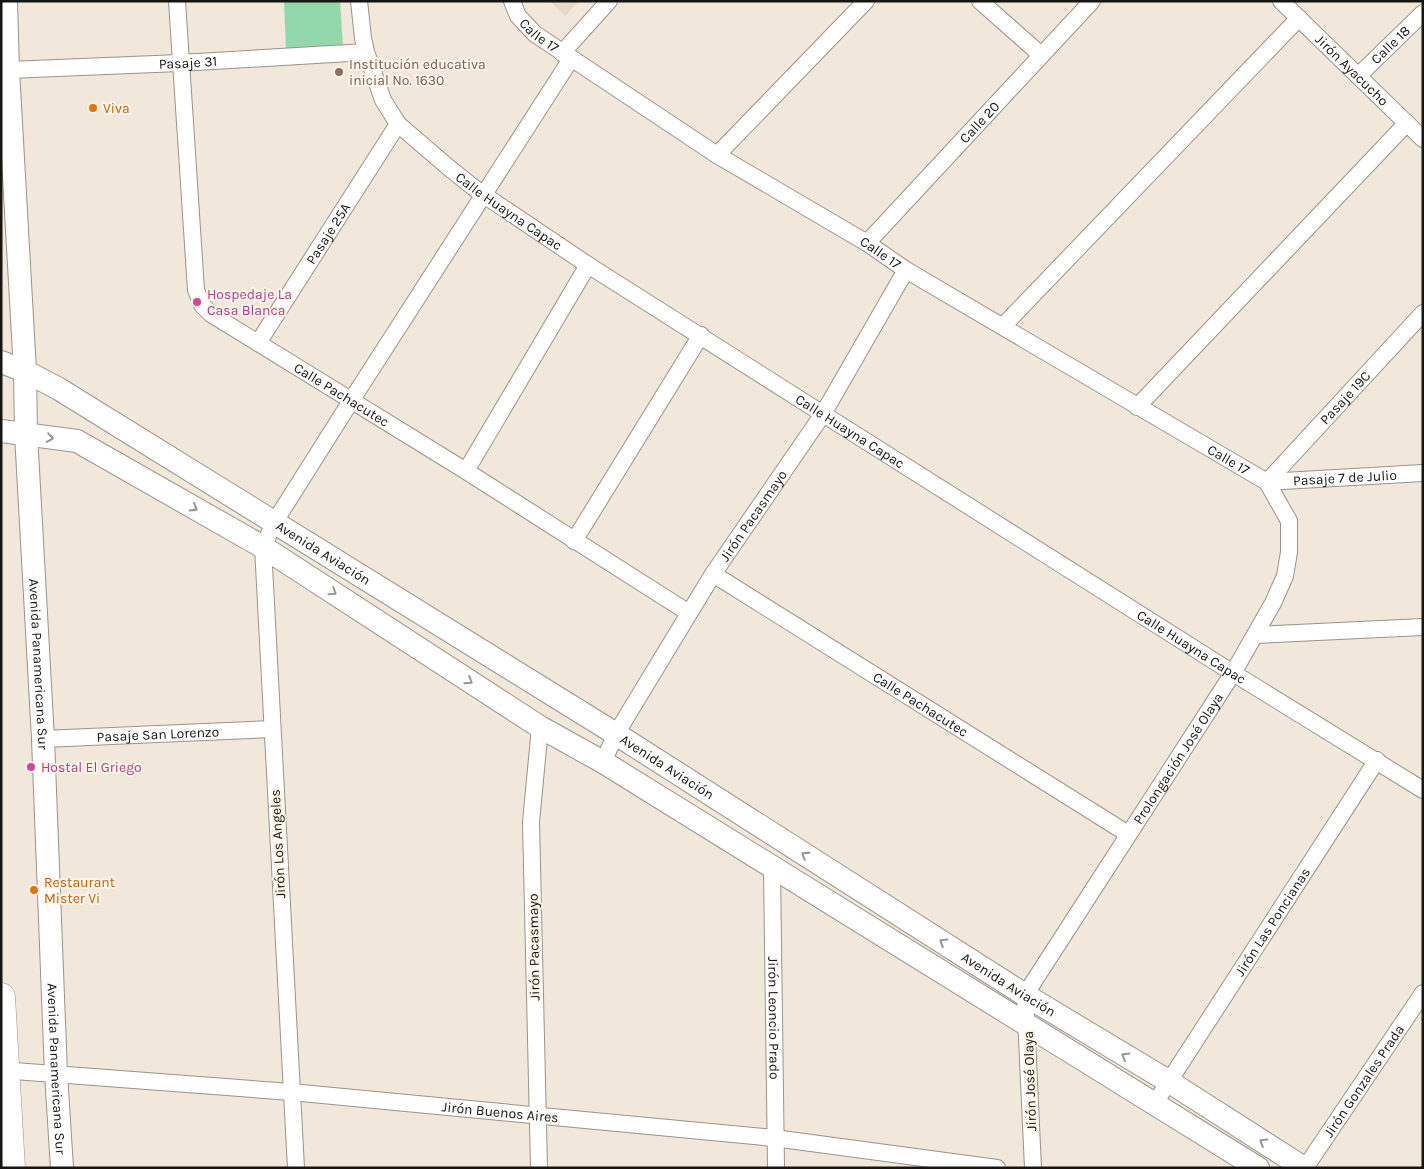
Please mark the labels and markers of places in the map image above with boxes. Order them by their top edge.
place label: Institución educativa inicial No. 1630 [349,56,486,89]
marker: Institución educativa inicial No. 1630 [333,66,345,78]
place label: Viva [103,100,130,117]
marker: Viva [87,102,99,114]
place label: Hospedaje La Casa Blanca [207,286,292,319]
marker: Hospedaje La Casa Blanca [191,296,203,308]
place label: Hostal El Griego [41,759,142,776]
marker: Hostal El Griego [25,761,37,773]
place label: Restaurant Mister Vi [44,874,115,907]
marker: Restaurant Mister Vi [28,884,40,896]

